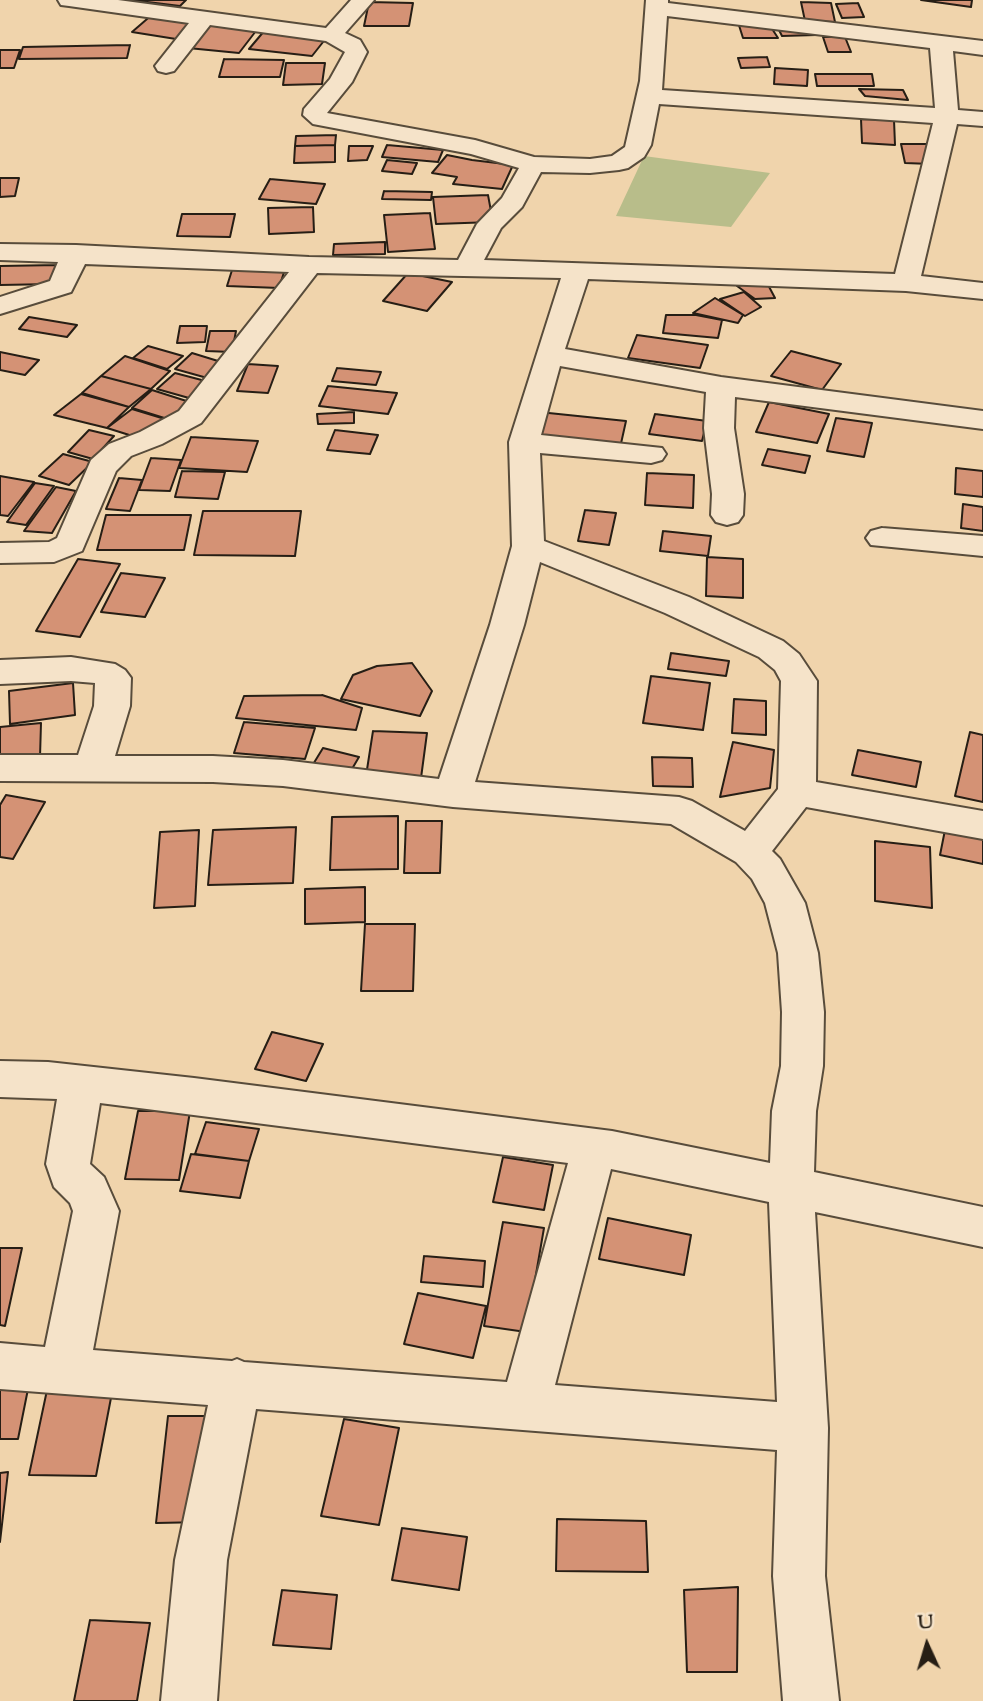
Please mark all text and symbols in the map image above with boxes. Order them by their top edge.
north arrow [892,1610,962,1680]
text: U [917,1610,934,1638]

